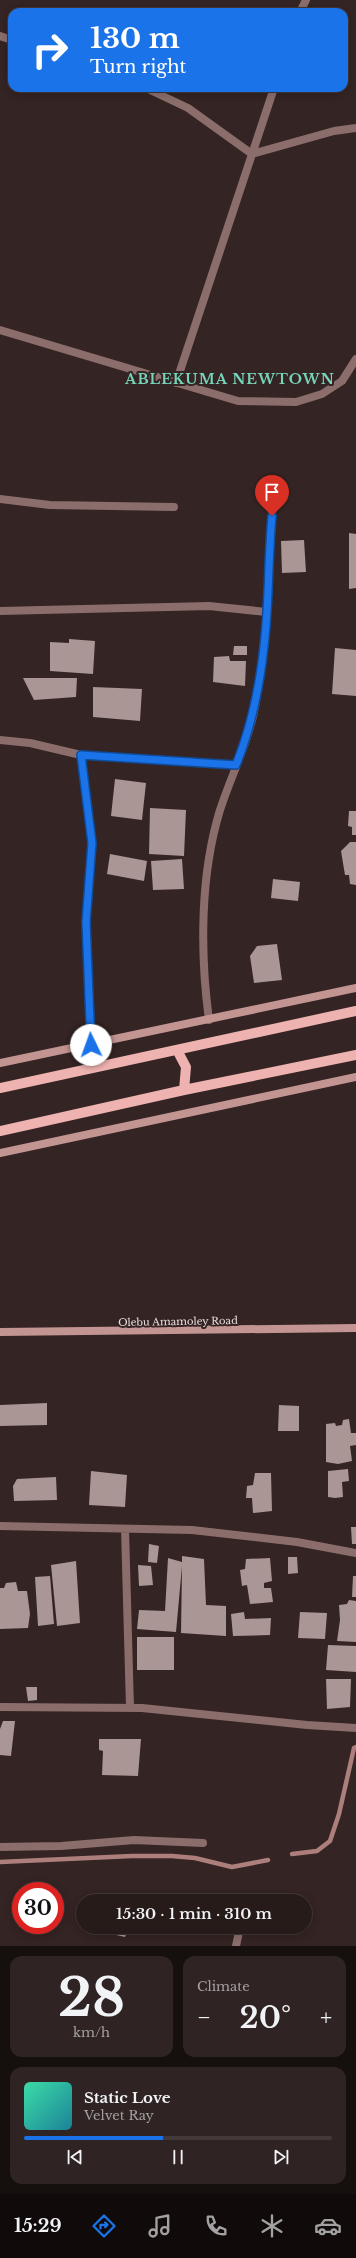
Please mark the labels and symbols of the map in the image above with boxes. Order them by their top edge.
district label: ABLEKUMA NEWTOWN [124,370,335,388]
pin [255,475,289,516]
position arrow [70,1024,112,1066]
street label: Olebu Amamoley Road [118,1314,238,1329]
speed limit sign: 30 [12,1882,64,1934]

